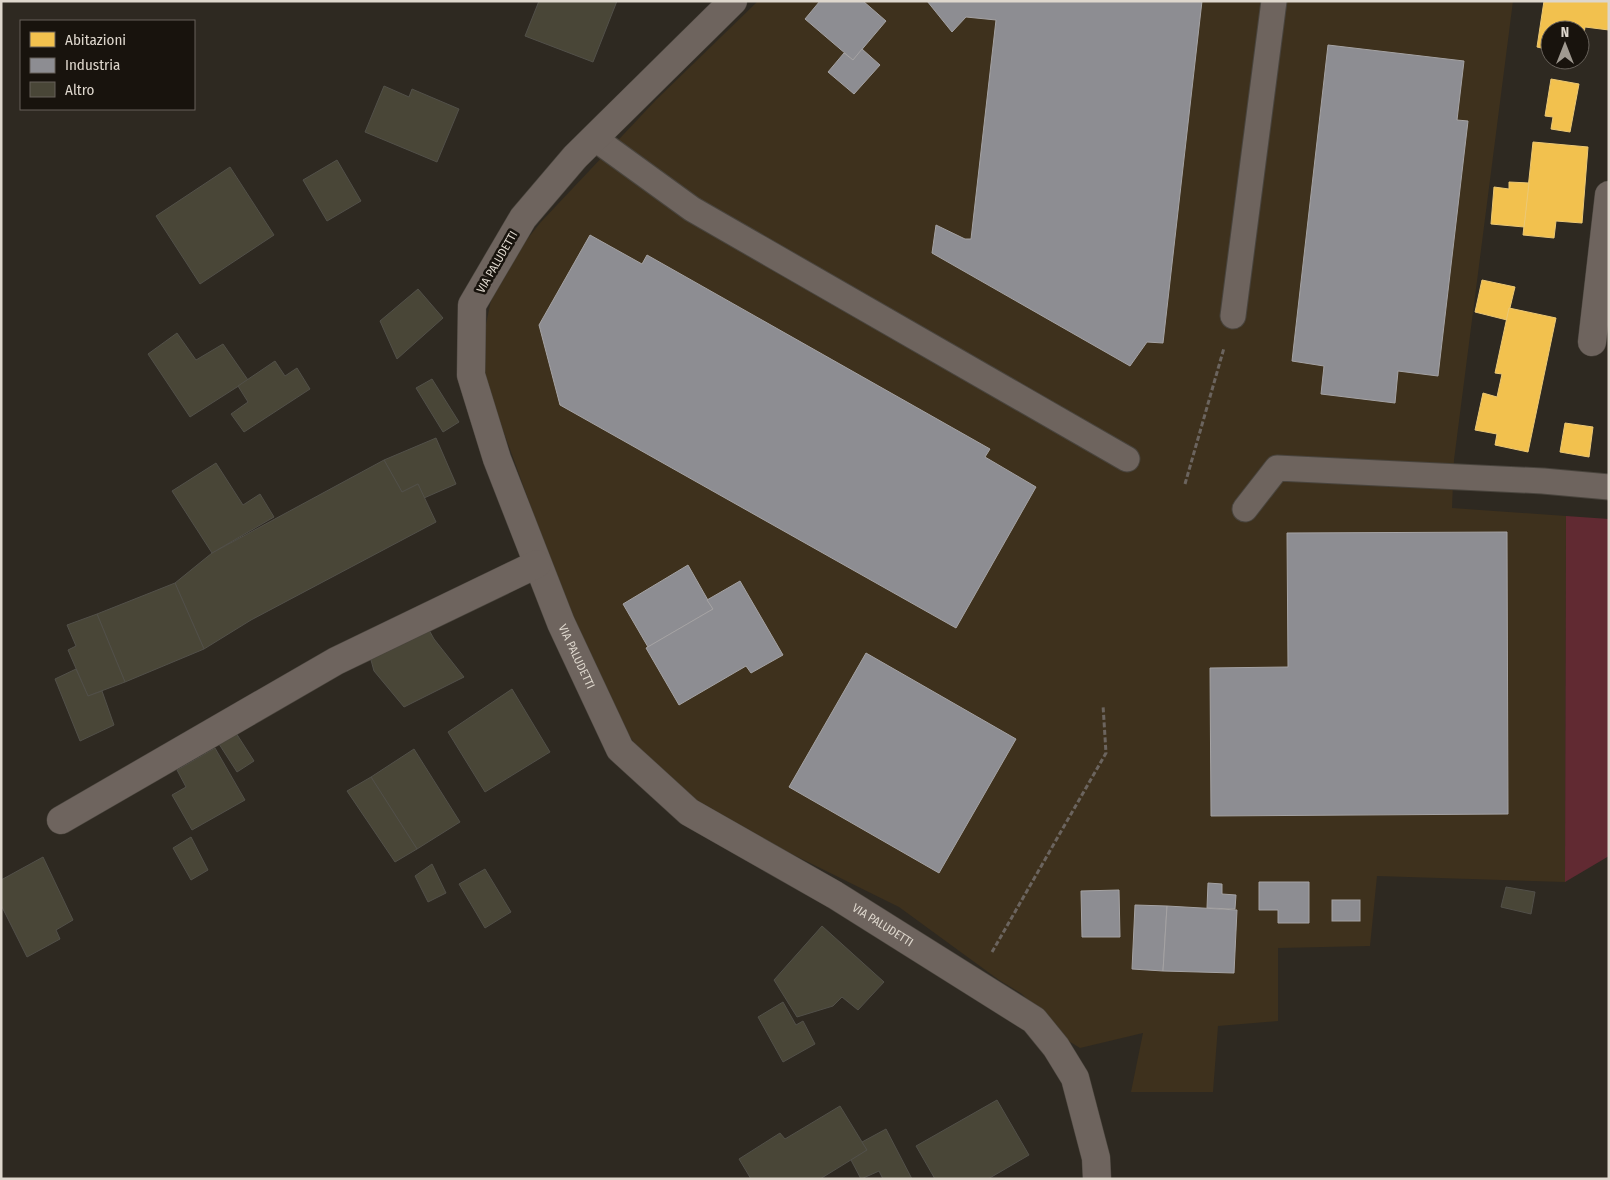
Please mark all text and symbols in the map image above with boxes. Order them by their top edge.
legend [20,20,195,110]
north arrow [1540,20,1590,70]
text: N [1561,24,1569,41]
text: Abitazioni [65,31,126,49]
text: Industria [65,56,120,74]
text: Altro [65,81,95,99]
street label: VIA PALUDETTI [474,229,520,295]
street label: VIA PALUDETTI [556,622,598,691]
street label: VIA PALUDETTI [850,901,916,949]

